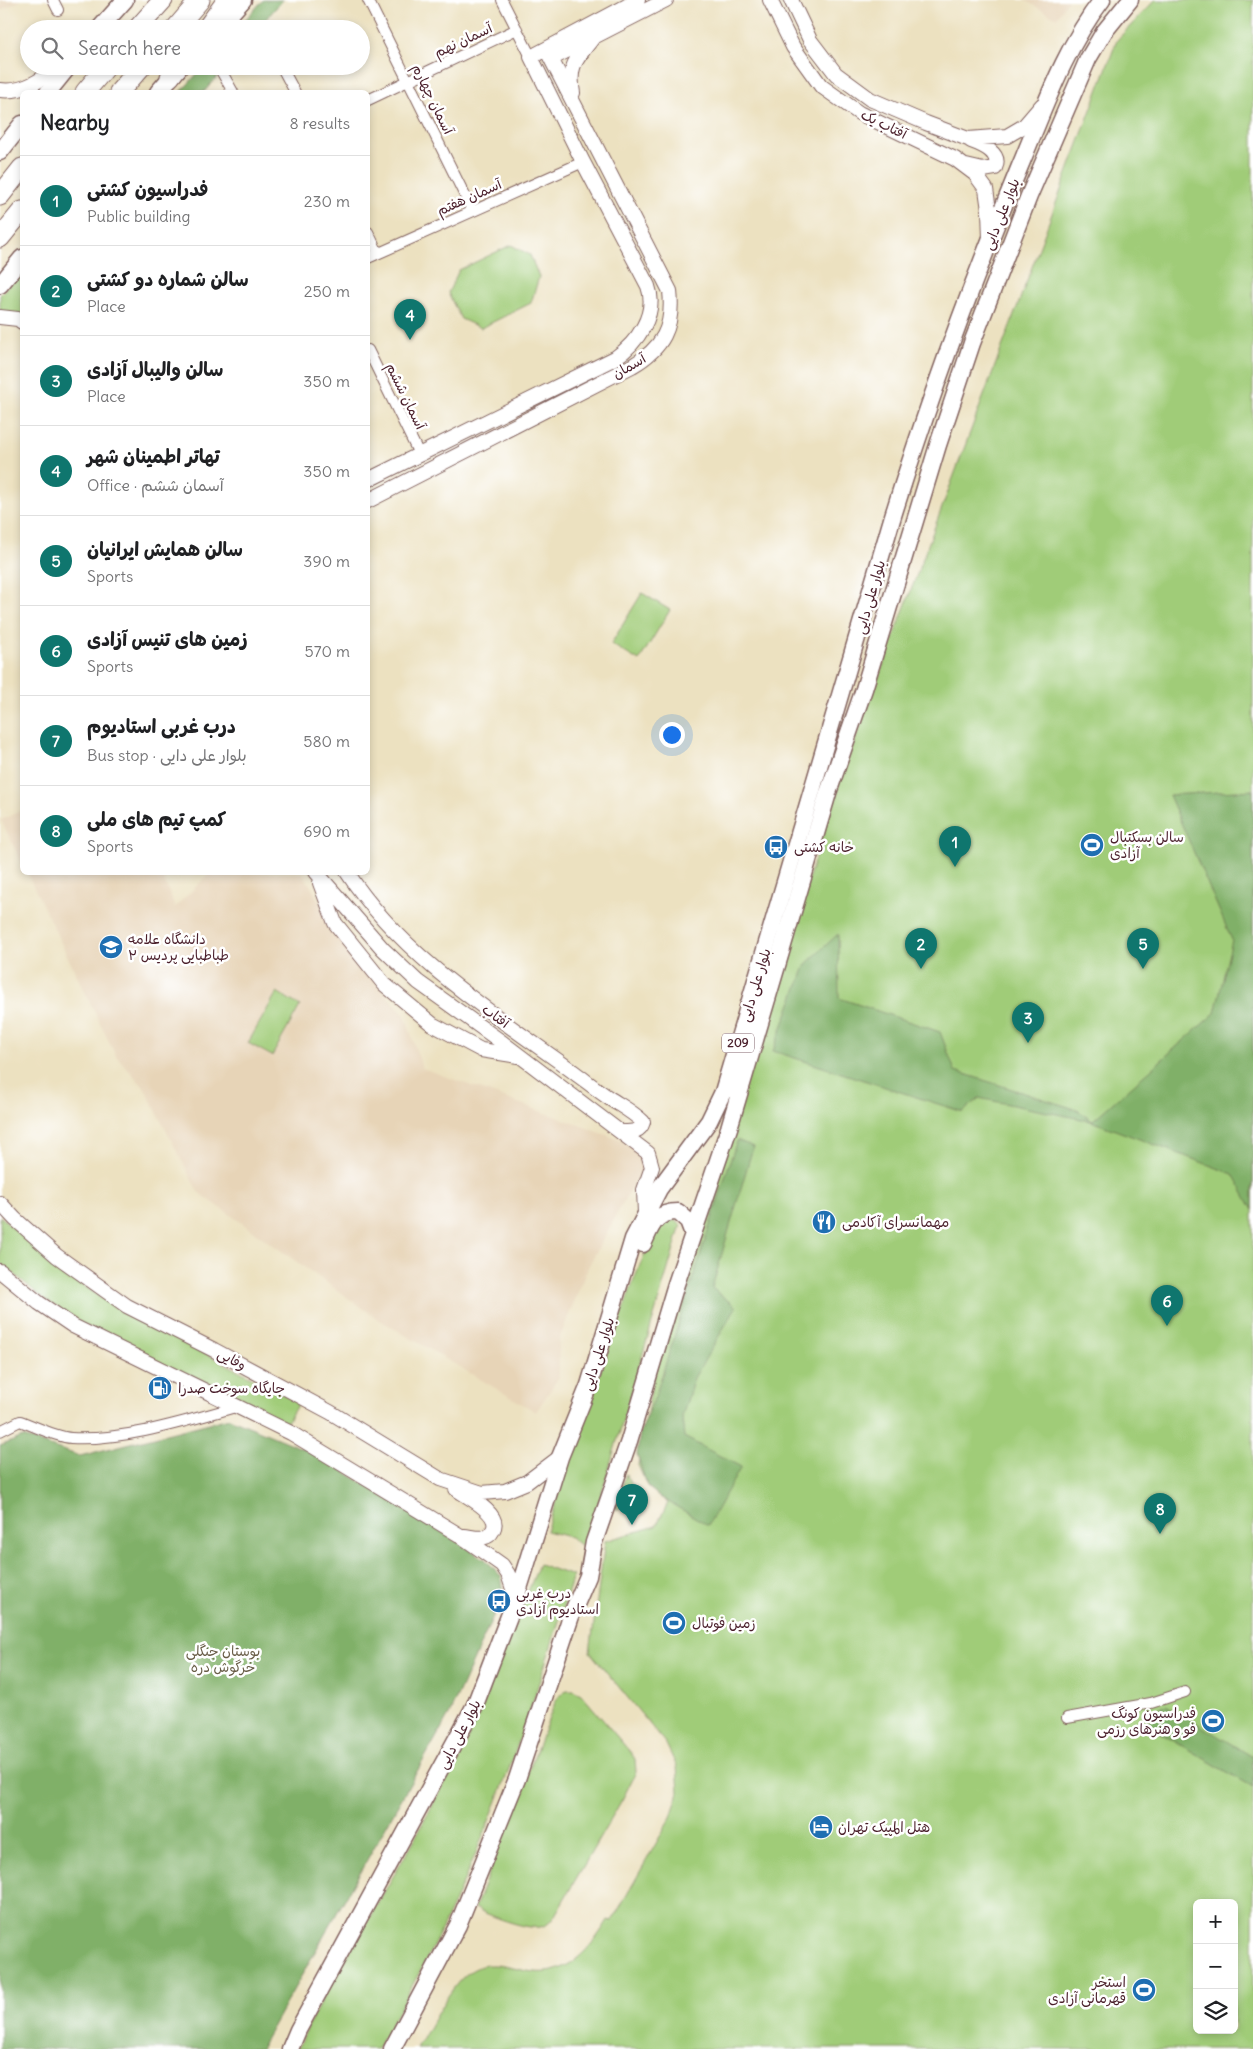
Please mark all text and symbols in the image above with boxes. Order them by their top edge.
street label: آسمان نهم [431,18,496,63]
search box [20,20,370,75]
icon: search [38,34,66,62]
text: Search here [78,36,181,60]
street label: آسمان چهارم [406,61,458,139]
street label: آفتاب یک [858,105,911,143]
text: Nearby [40,109,110,136]
text: 8 results [289,113,350,133]
street label: آسمان هفتم [434,174,506,221]
street label: بلوار علی دایی [978,175,1024,253]
text: فدراسیون کشتی [87,177,209,201]
text: 1 [53,191,59,211]
text: 230 m [304,191,350,211]
text: Public building [87,206,190,226]
text: سالن شماره دو کشتی [87,267,249,291]
text: 2 [52,281,60,301]
text: 250 m [304,281,350,301]
text: Place [87,296,126,316]
pin: 4 [394,299,426,340]
street label: آسمان [609,349,650,383]
text: سالن والیبال آزادی [87,357,223,381]
street label: آسمان ششم [380,360,430,434]
text: 3 [51,371,61,391]
text: 350 m [303,371,350,391]
text: Place [87,386,126,406]
text: تهاتر اطمینان شهر [87,444,220,468]
text: 4 [51,461,61,481]
text: 350 m [303,461,350,481]
text: Office · آسمان ششم [87,475,224,495]
text: سالن همایش ایرانیان [87,537,243,561]
text: 5 [51,551,61,571]
text: 390 m [303,551,350,571]
street label: بلوار علی دایی [851,558,889,636]
text: Sports [87,566,133,586]
text: زمین های تنیس آزادی [87,627,248,651]
text: 6 [51,641,61,661]
text: 570 m [305,641,350,661]
text: Sports [87,656,133,676]
text: درب غربی استادیوم [87,714,236,738]
your location [659,722,685,748]
text: 7 [52,731,60,751]
text: 580 m [303,731,350,751]
text: Bus stop · بلوار علی دایی [87,745,247,765]
text: کمپ تیم های ملی [87,807,226,831]
text: 8 [51,821,61,841]
text: 690 m [303,821,350,841]
pin: 1 [939,826,971,867]
place label: سالن بسکتبال آزادی [1110,828,1184,862]
sports icon: سالن بسکتبال آزادی [1079,832,1105,858]
bus stop icon: خانه کشتی [763,834,789,860]
text: Sports [87,836,133,856]
place label: خانه کشتی [794,838,854,856]
pin: 2 [905,928,937,969]
pin: 5 [1127,928,1159,969]
place label: دانشگاه علامه طباطبایی پردیس ۲ [128,930,229,965]
school or university icon: دانشگاه علامه طباطبایی پردیس ۲ [98,934,124,960]
street label: بلوار علی دایی [735,946,775,1024]
street label: آفتاب [479,1000,514,1032]
pin: 3 [1012,1002,1044,1043]
road number: 209 [722,1034,754,1052]
restaurant icon: مهمانسرای آکادمی [811,1209,837,1235]
place label: مهمانسرای آکادمی [842,1213,949,1231]
pin: 6 [1151,1285,1183,1326]
street label: بلوار علی دایی [578,1315,618,1393]
street label: وفایی [215,1344,249,1374]
fuel station icon: جایگاه سوخت صدرا [147,1375,173,1401]
place label: جایگاه سوخت صدرا [178,1379,285,1397]
pin: 7 [616,1484,648,1525]
pin: 8 [1144,1493,1176,1534]
place label: درب غربی استادیوم آزادی [516,1584,599,1620]
bus stop icon: درب غربی استادیوم آزادی [486,1588,512,1614]
sports icon: زمین فوتبال [661,1610,687,1636]
place label: زمین فوتبال [692,1614,756,1632]
park label: بوستان جنگلی خرگوش دره [186,1642,260,1676]
street label: بلوار علی دایی [433,1696,485,1772]
place label: فدراسیون کونگ فو و هنرهای رزمی [1097,1704,1196,1738]
sports icon: فدراسیون کونگ فو و هنرهای رزمی [1200,1708,1226,1734]
hotel icon: هتل المپیک تهران [808,1814,834,1840]
place label: هتل المپیک تهران [838,1818,930,1837]
map controls [1193,1899,1238,2034]
button: + [1193,1899,1238,1944]
button: − [1193,1944,1238,1989]
place label: استخر قهرمانی آزادی [1048,1973,1126,2007]
sports icon: استخر قهرمانی آزادی [1131,1977,1157,2003]
button: layers [1193,1989,1238,2034]

